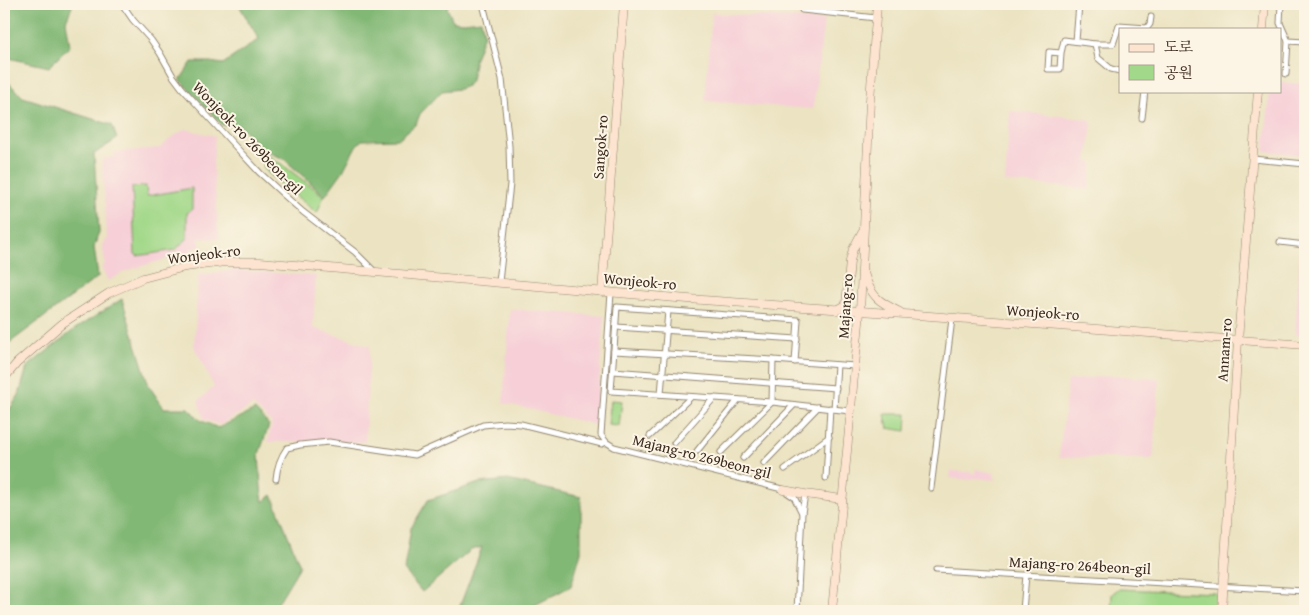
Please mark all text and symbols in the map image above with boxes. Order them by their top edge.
legend [1119,28,1282,92]
text: 도로 [1164,36,1193,57]
text: 공원 [1164,62,1193,83]
street label: Wonjeok-ro 269beon-gil [188,77,308,199]
street label: Sangok-ro [587,114,613,180]
street label: Wonjeok-ro [166,239,242,269]
street label: Wonjeok-ro [603,267,678,295]
street label: Majang-ro [832,272,858,339]
street label: Wonjeok-ro [1006,299,1081,325]
street label: Annam-ro [1211,317,1237,383]
street label: Majang-ro 269beon-gil [631,429,773,483]
street label: Majang-ro 264beon-gil [1009,551,1151,579]

